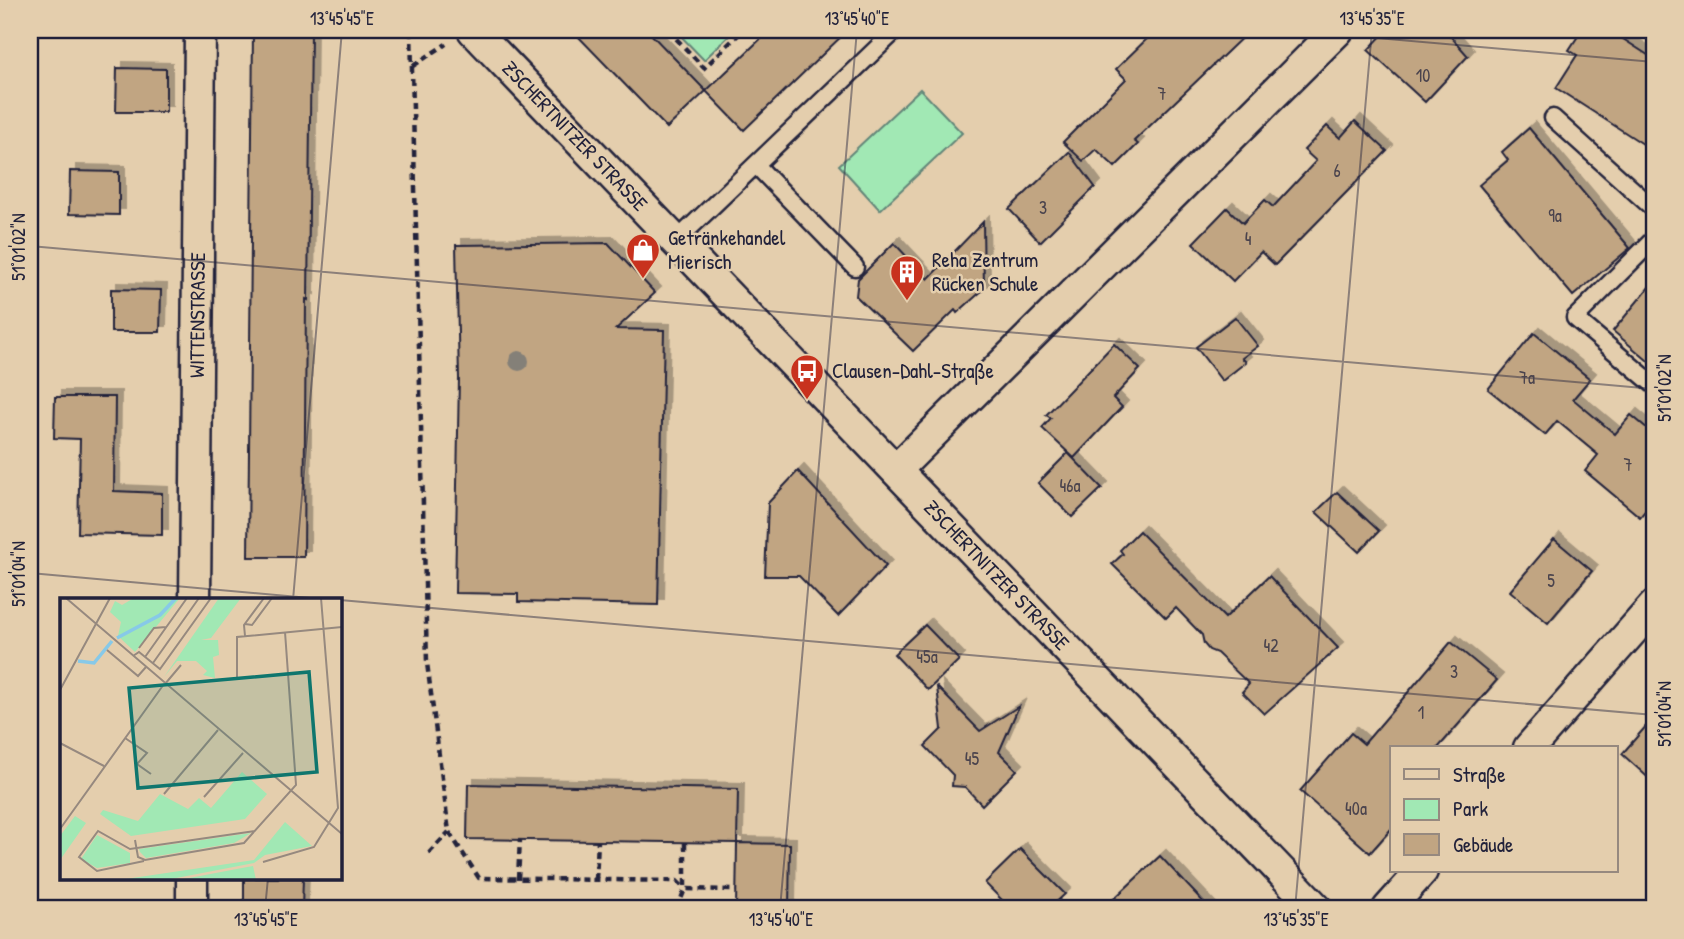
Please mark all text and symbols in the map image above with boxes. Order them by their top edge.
text: 13°45'45"E [310,6,374,31]
text: 13°45'40"E [825,6,889,31]
text: 13°45'35"E [1339,6,1405,31]
street label: ZSCHERTNITZER STRASSE [496,54,654,217]
house number: 10 [1416,63,1430,88]
house number: 7 [1158,81,1167,106]
house number: 6 [1333,158,1341,183]
house number: 3 [1039,195,1047,220]
house number: 9a [1548,203,1562,228]
text: 51°01'02"N [6,213,31,281]
place label: Getränkehandel Mierisch [668,223,786,276]
house number: 4 [1245,226,1252,251]
shop icon: Getränkehandel Mierisch [624,231,662,280]
place label: Reha Zentrum Rücken Schule [932,245,1038,298]
street label: WITTENSTRASSE [182,252,212,378]
building icon: Reha Zentrum Rücken Schule [888,253,926,302]
bus stop icon: Clausen-Dahl-Straße [788,352,826,401]
text: 51°01'02"N [1652,354,1677,422]
place label: Clausen-Dahl-Straße [832,356,994,385]
house number: 7a [1519,365,1535,390]
house number: 7 [1624,452,1633,477]
house number: 46a [1060,473,1081,498]
street label: ZSCHERTNITZER STRASSE [918,493,1076,657]
text: 51°01'04"N [6,541,31,607]
house number: 5 [1547,568,1555,593]
inset map [60,598,341,880]
house number: 42 [1263,633,1279,658]
house number: 45a [916,644,938,669]
house number: 3 [1450,659,1458,684]
text: 51°01'04"N [1652,681,1677,747]
house number: 1 [1418,700,1424,725]
house number: 45 [965,746,980,771]
legend [1390,746,1618,872]
text: Straße [1453,760,1506,789]
text: Park [1453,794,1488,823]
house number: 40a [1345,796,1367,821]
text: Gebäude [1453,830,1513,859]
text: 13°45'45"E [234,907,298,932]
text: 13°45'40"E [749,907,813,932]
text: 13°45'35"E [1263,907,1329,932]

